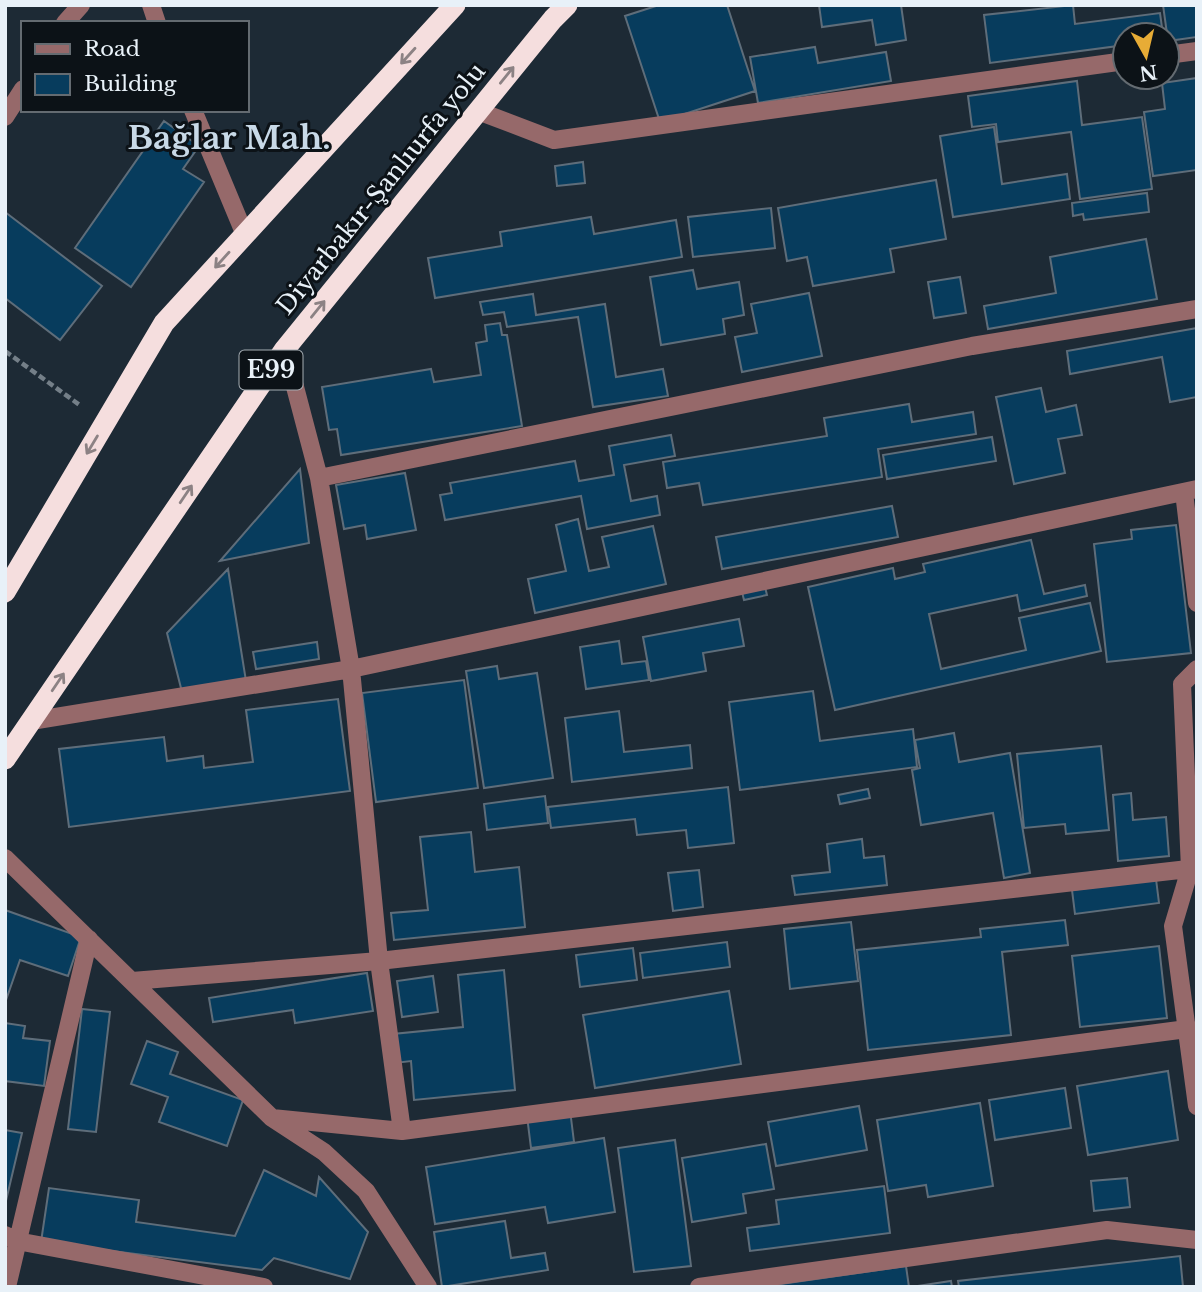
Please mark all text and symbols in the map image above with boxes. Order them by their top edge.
legend [21,21,248,112]
north arrow [1111,21,1181,91]
text: Road [84,36,140,62]
one-way arrow [400,47,417,64]
street label: Diyarbakır-Şanlıurfa yolu [270,57,491,320]
text: N [1138,60,1159,85]
one-way arrow [500,67,515,85]
text: Building [84,71,177,97]
district label: Bağlar Mah. [127,118,331,158]
one-way arrow [214,251,230,269]
one-way arrow [310,300,325,318]
road number: E99 [240,350,302,390]
one-way arrow [85,435,99,455]
one-way arrow [179,485,193,504]
one-way arrow [51,673,65,692]

